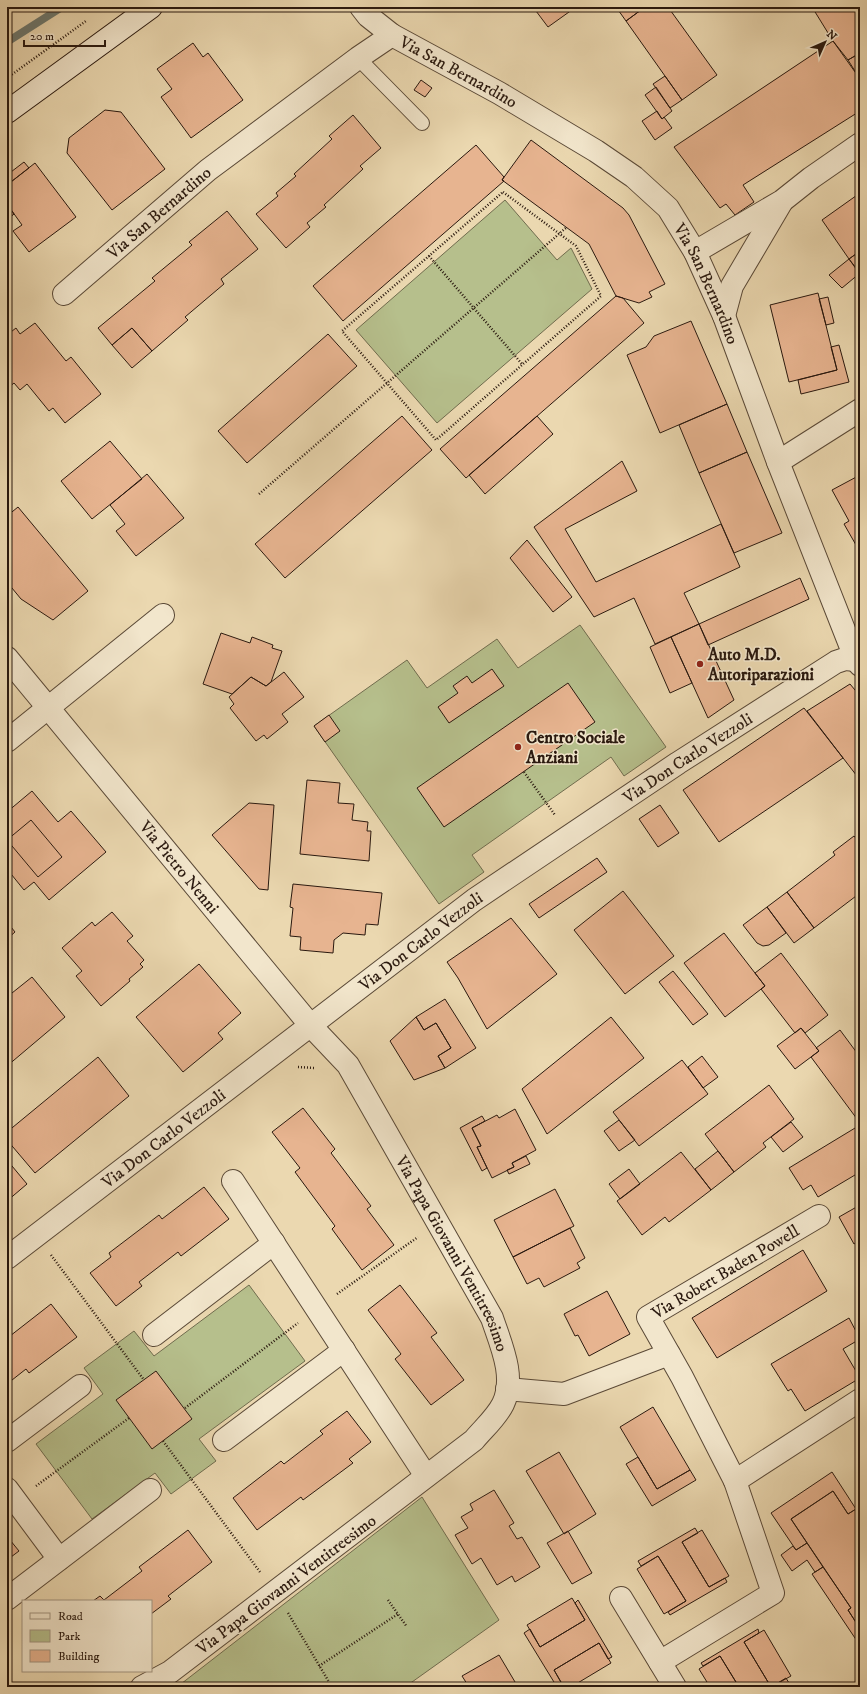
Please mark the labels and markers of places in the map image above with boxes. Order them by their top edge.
place label: Auto M.D. Autoriparazioni [707,644,815,686]
marker: Auto M.D. Autoriparazioni [695,659,705,669]
place label: Centro Sociale Anziani [525,727,625,769]
marker: Centro Sociale Anziani [513,742,523,752]

